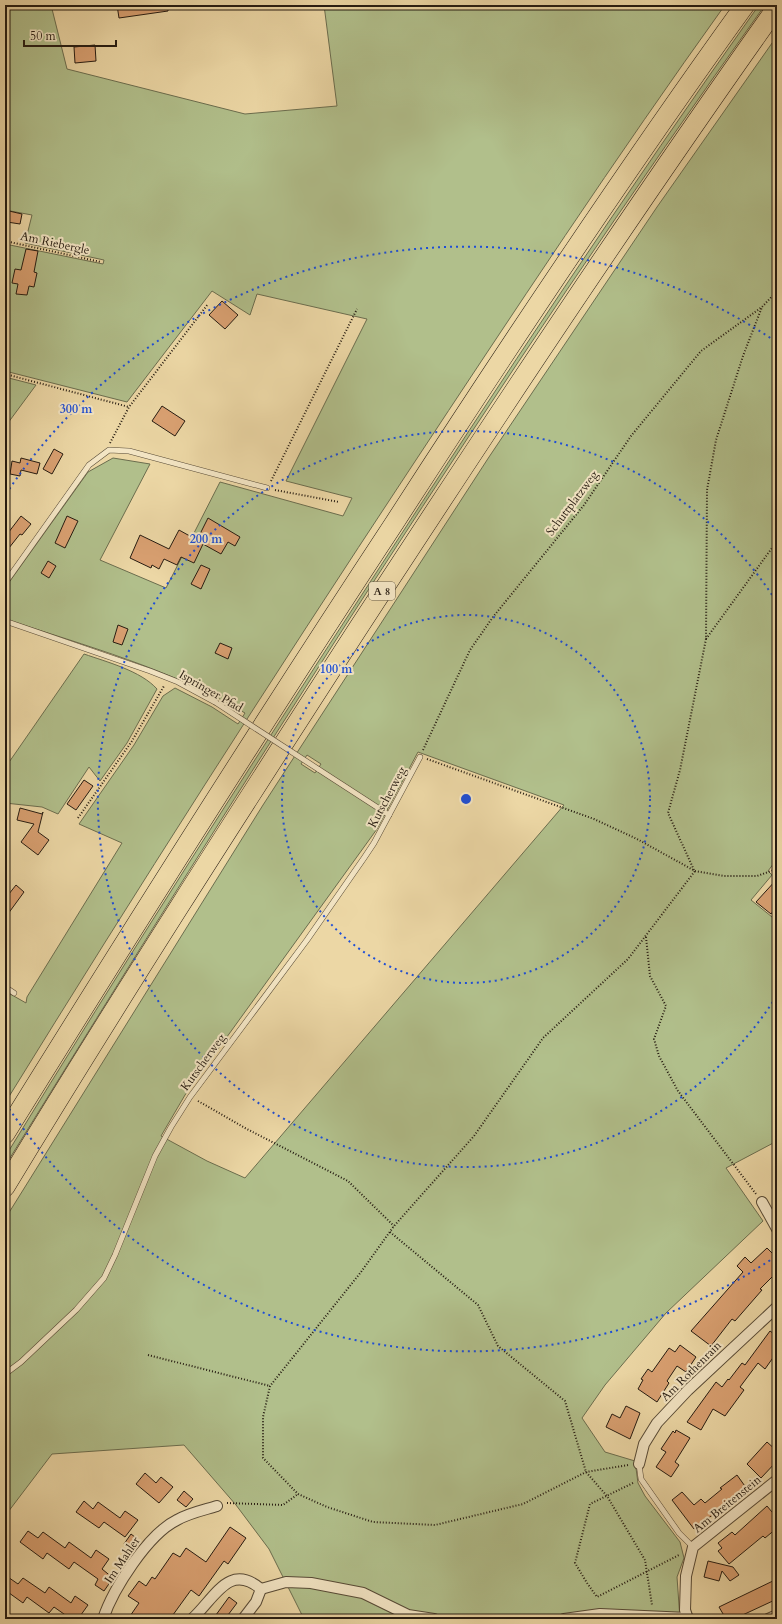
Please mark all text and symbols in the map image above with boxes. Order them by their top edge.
scale bar [24,22,116,48]
text: 50 m [30,28,57,44]
street label: Am Riebergle [19,228,91,258]
text: 300 m [60,401,93,417]
street label: Schuttplatzweg [542,467,602,539]
text: 200 m [190,531,223,547]
road number: A 8 [369,582,395,600]
text: 100 m [320,661,353,677]
street label: Ispringer Pfad [176,666,246,716]
street label: Kutscherweg [364,763,410,830]
centre of rings [459,792,473,806]
street label: Kutscherweg [177,1030,229,1094]
street label: Am Rothenrain [657,1337,725,1405]
street label: Am Breitenstein [690,1472,764,1536]
street label: Im Mahler [100,1533,144,1587]

